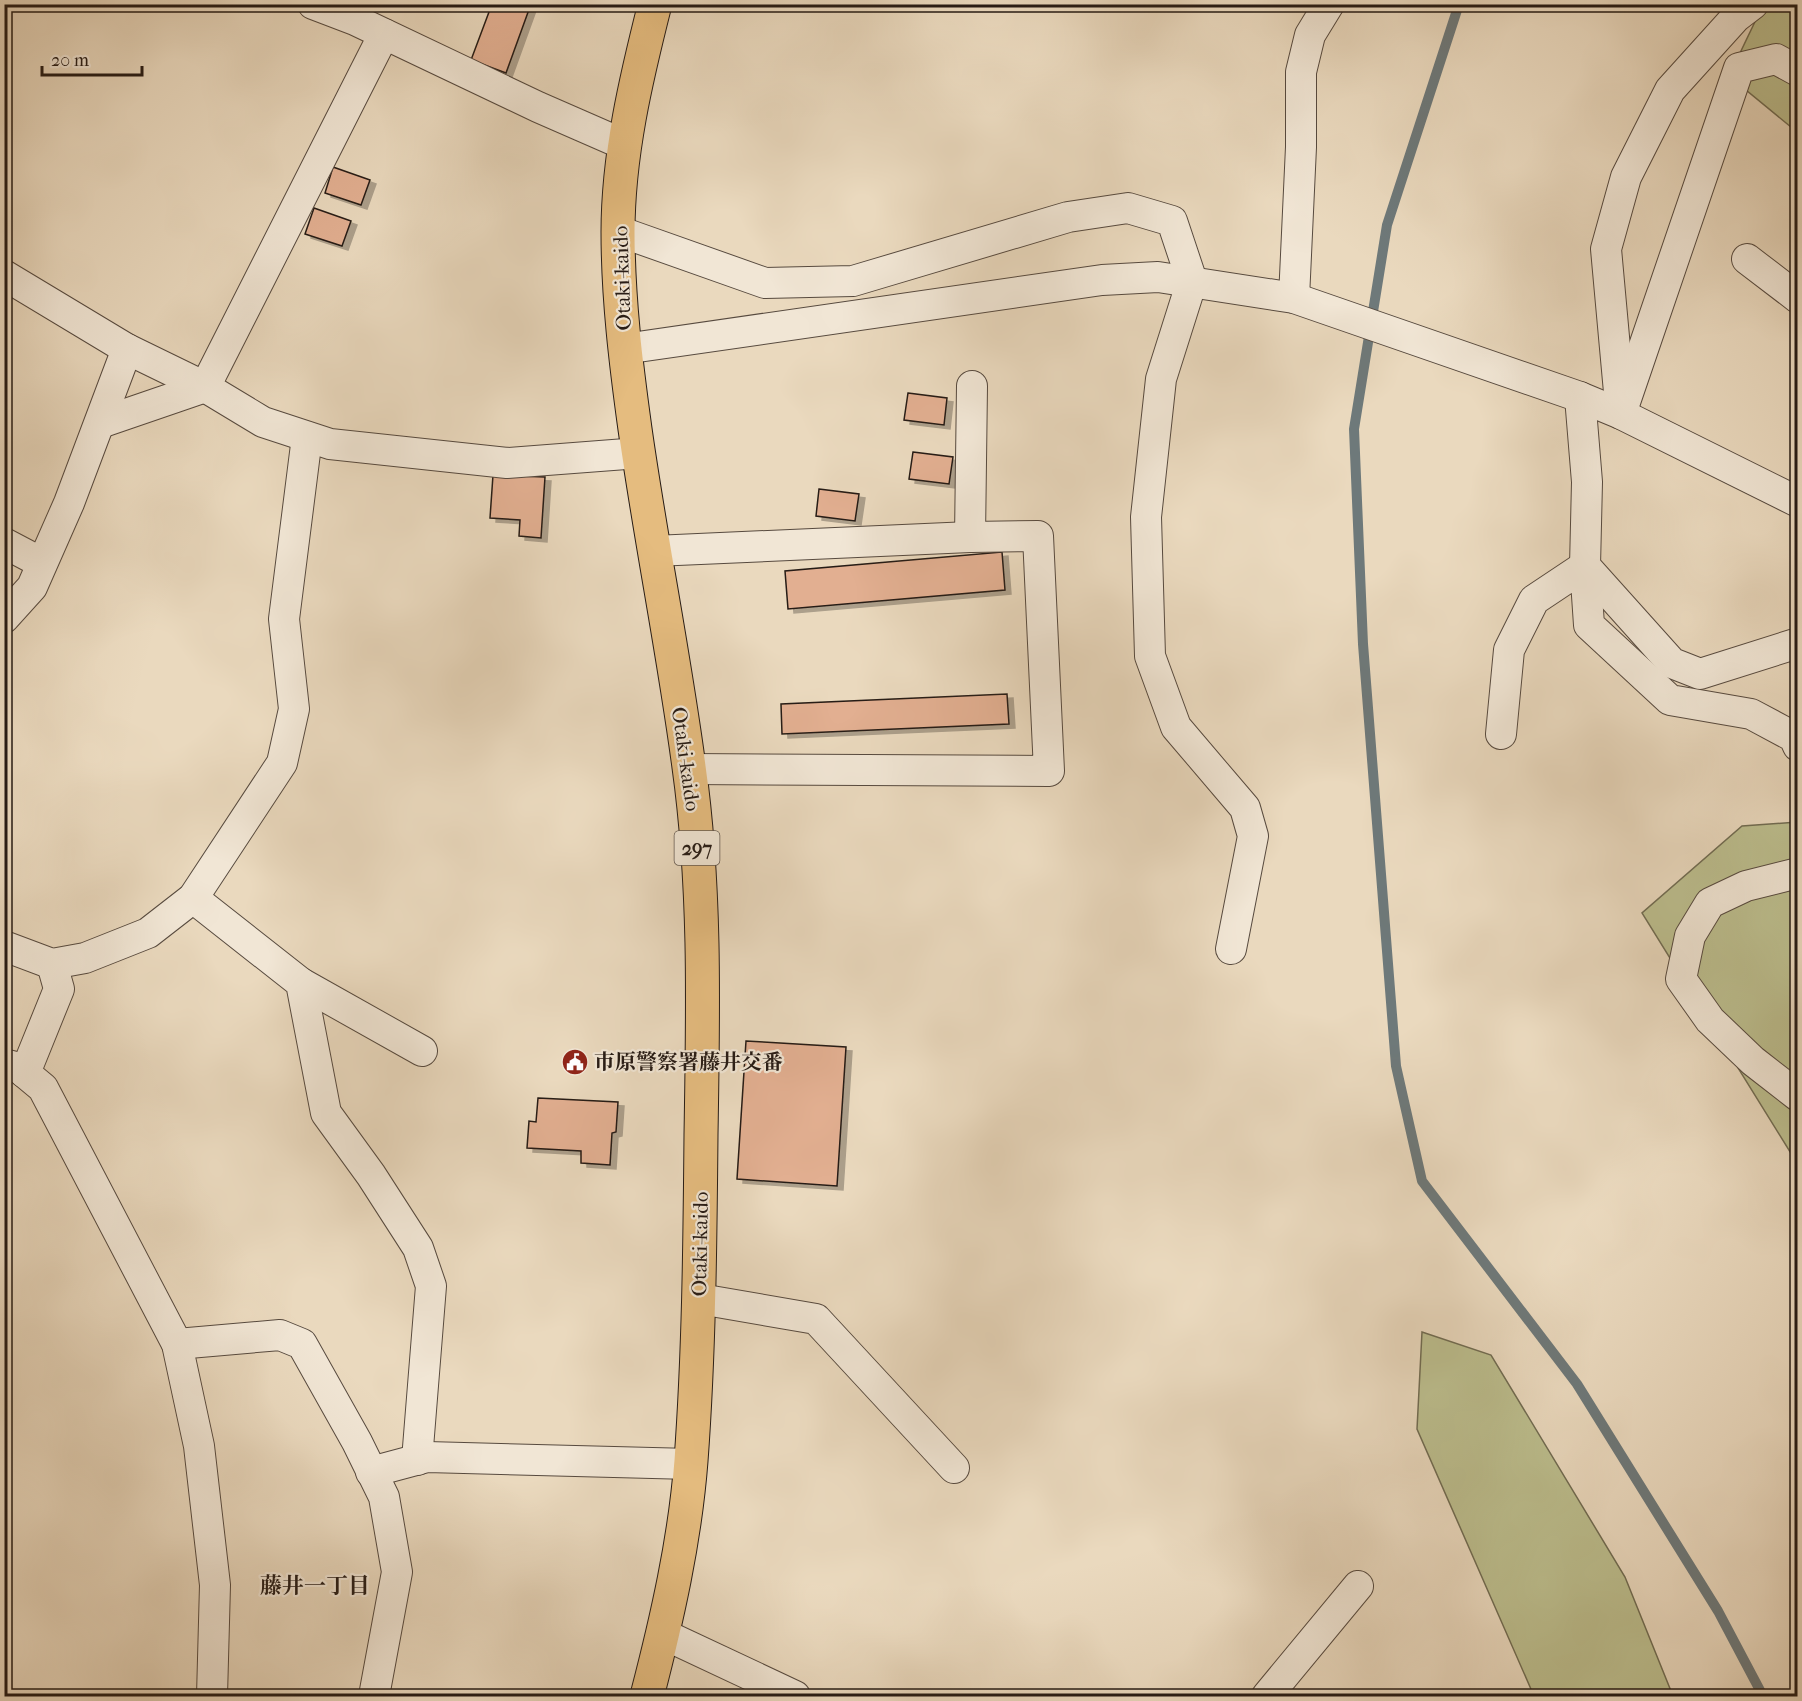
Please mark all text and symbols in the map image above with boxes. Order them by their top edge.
scale bar [42,39,142,77]
text: 20 m [51,50,89,71]
street label: Otaki-kaido [608,225,636,331]
street label: Otaki-kaido [667,705,705,813]
road number: 297 [674,831,720,865]
public building icon: 市原警察署藤井交番 [560,1047,590,1077]
place label: 市原警察署藤井交番 [594,1050,783,1074]
street label: Otaki-kaido [687,1191,713,1297]
district label: 藤井一丁目 [260,1573,370,1599]

